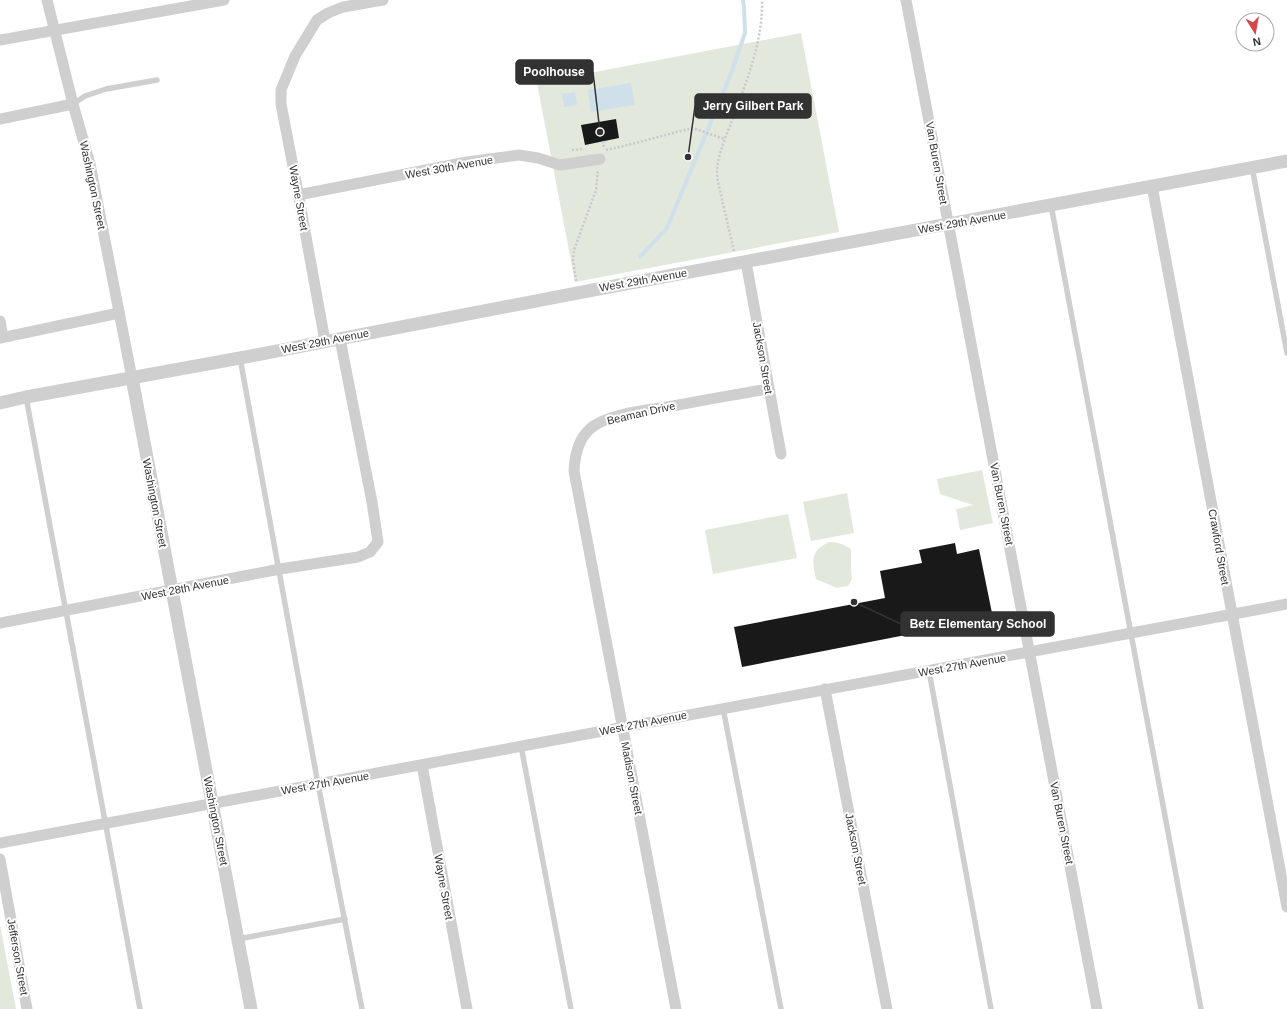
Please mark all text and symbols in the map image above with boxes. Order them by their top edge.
north arrow [1235,12,1275,52]
text: N [1252,35,1262,48]
callout: Poolhouse [516,60,593,84]
text: Poolhouse [523,65,585,79]
callout: Jerry Gilbert Park [695,94,811,118]
text: Jerry Gilbert Park [703,99,804,113]
street label: Van Buren Street [924,121,950,205]
street label: Washington Street [78,140,108,230]
street label: West 30th Avenue [404,153,494,181]
street label: Wayne Street [287,164,311,232]
street label: West 29th Avenue [917,208,1007,236]
street label: West 29th Avenue [598,266,688,294]
street label: Jackson Street [751,321,775,395]
street label: West 29th Avenue [280,327,370,355]
street label: Beaman Drive [606,399,676,427]
street label: Washington Street [141,458,169,548]
street label: Van Buren Street [988,462,1016,546]
street label: Crawford Street [1206,508,1232,586]
street label: West 28th Avenue [140,574,230,602]
callout: Betz Elementary School [901,612,1054,636]
text: Betz Elementary School [910,617,1046,631]
street label: West 27th Avenue [917,651,1007,679]
street label: West 27th Avenue [598,709,688,737]
street label: Madison Street [619,741,645,815]
street label: West 27th Avenue [280,769,370,797]
street label: Washington Street [202,776,230,866]
street label: Van Buren Street [1048,781,1076,865]
street label: Jackson Street [843,812,869,886]
street label: Wayne Street [432,853,456,921]
street label: Jefferson Street [5,918,31,996]

